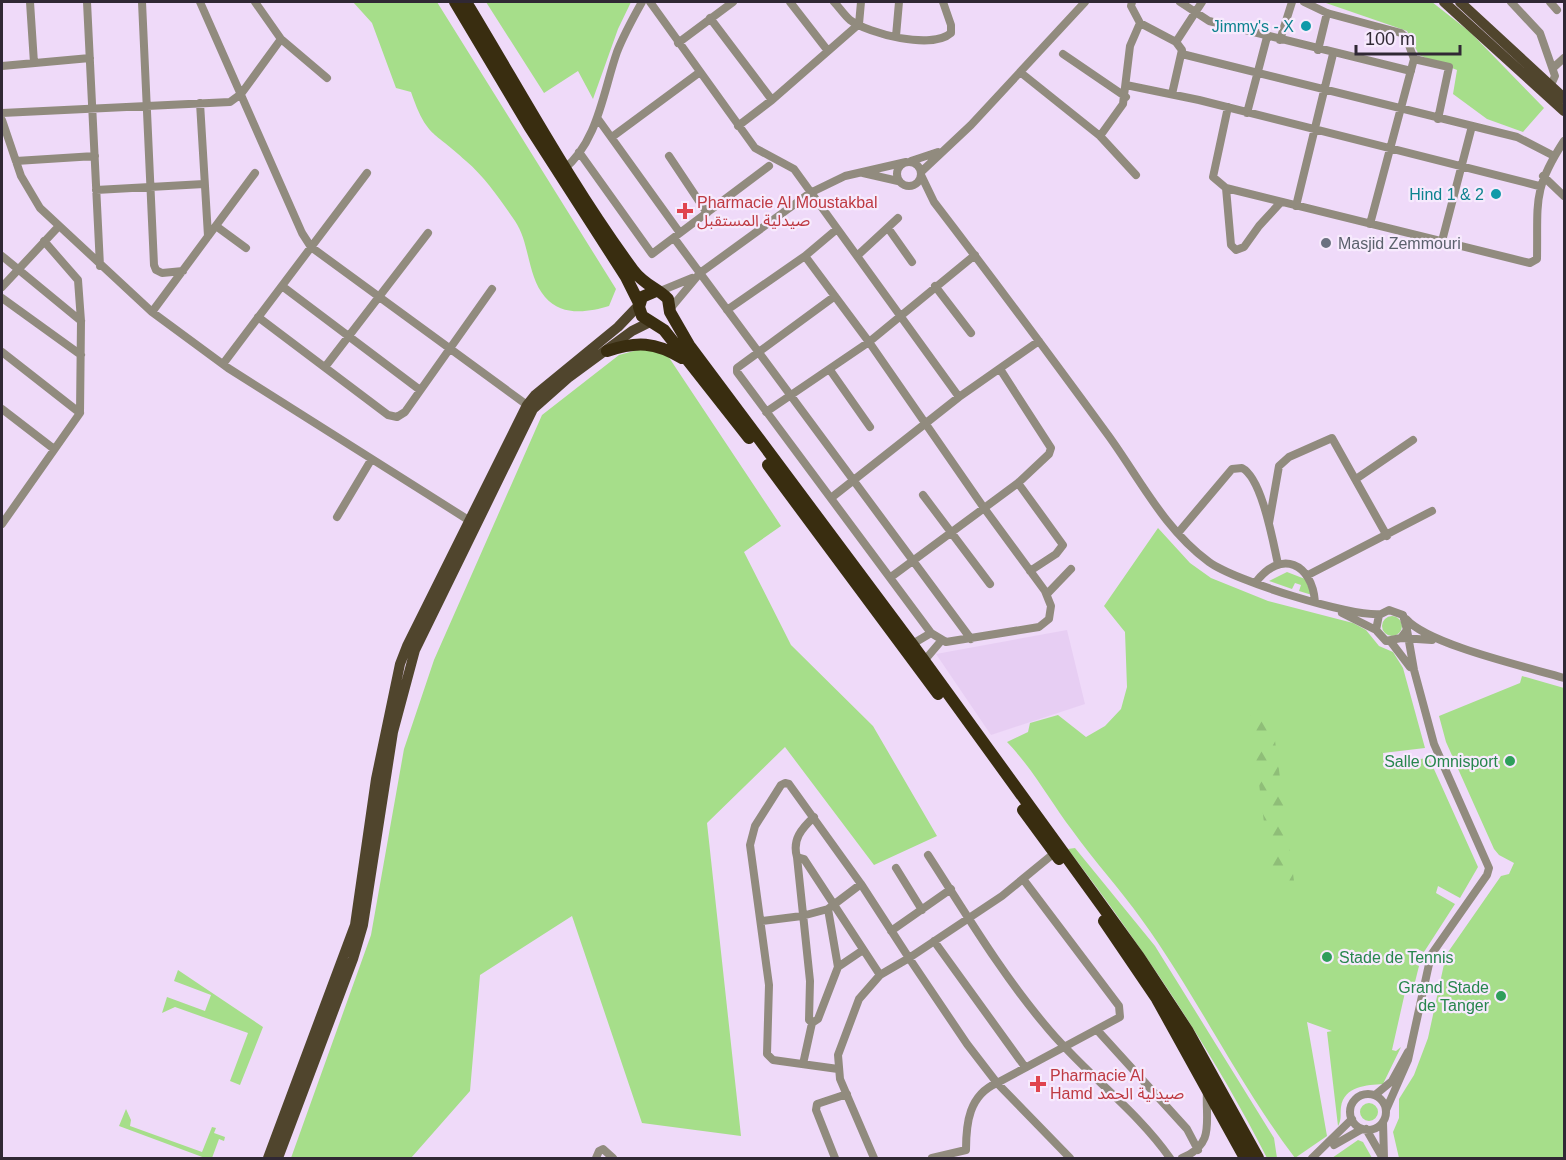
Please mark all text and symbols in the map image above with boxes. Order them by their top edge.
place label: Jimmy's - X [1212,18,1294,35]
scale bar [1356,18,1460,56]
marker: Jimmy's - X [1299,19,1313,33]
text: 100 m [1365,29,1415,49]
place label: Hind 1 & 2 [1409,186,1484,203]
marker: Hind 1 & 2 [1489,187,1503,201]
place label: Pharmacie Al Moustakbal صيدلية المستقبل [697,194,878,230]
marker: Pharmacie Al Moustakbal صيدلية المستقبل [678,204,692,218]
place label: Masjid Zemmouri [1338,235,1461,252]
marker: Masjid Zemmouri [1319,236,1333,250]
place label: Salle Omnisport [1384,753,1499,770]
marker: Salle Omnisport [1503,754,1517,768]
place label: Stade de Tennis [1339,949,1453,966]
marker: Stade de Tennis [1320,950,1334,964]
place label: Grand Stade de Tanger [1398,979,1490,1014]
marker: Grand Stade de Tanger [1494,989,1508,1003]
place label: Pharmacie Al Hamd صيدلية الحمد [1050,1067,1184,1102]
marker: Pharmacie Al Hamd صيدلية الحمد [1031,1077,1045,1091]

